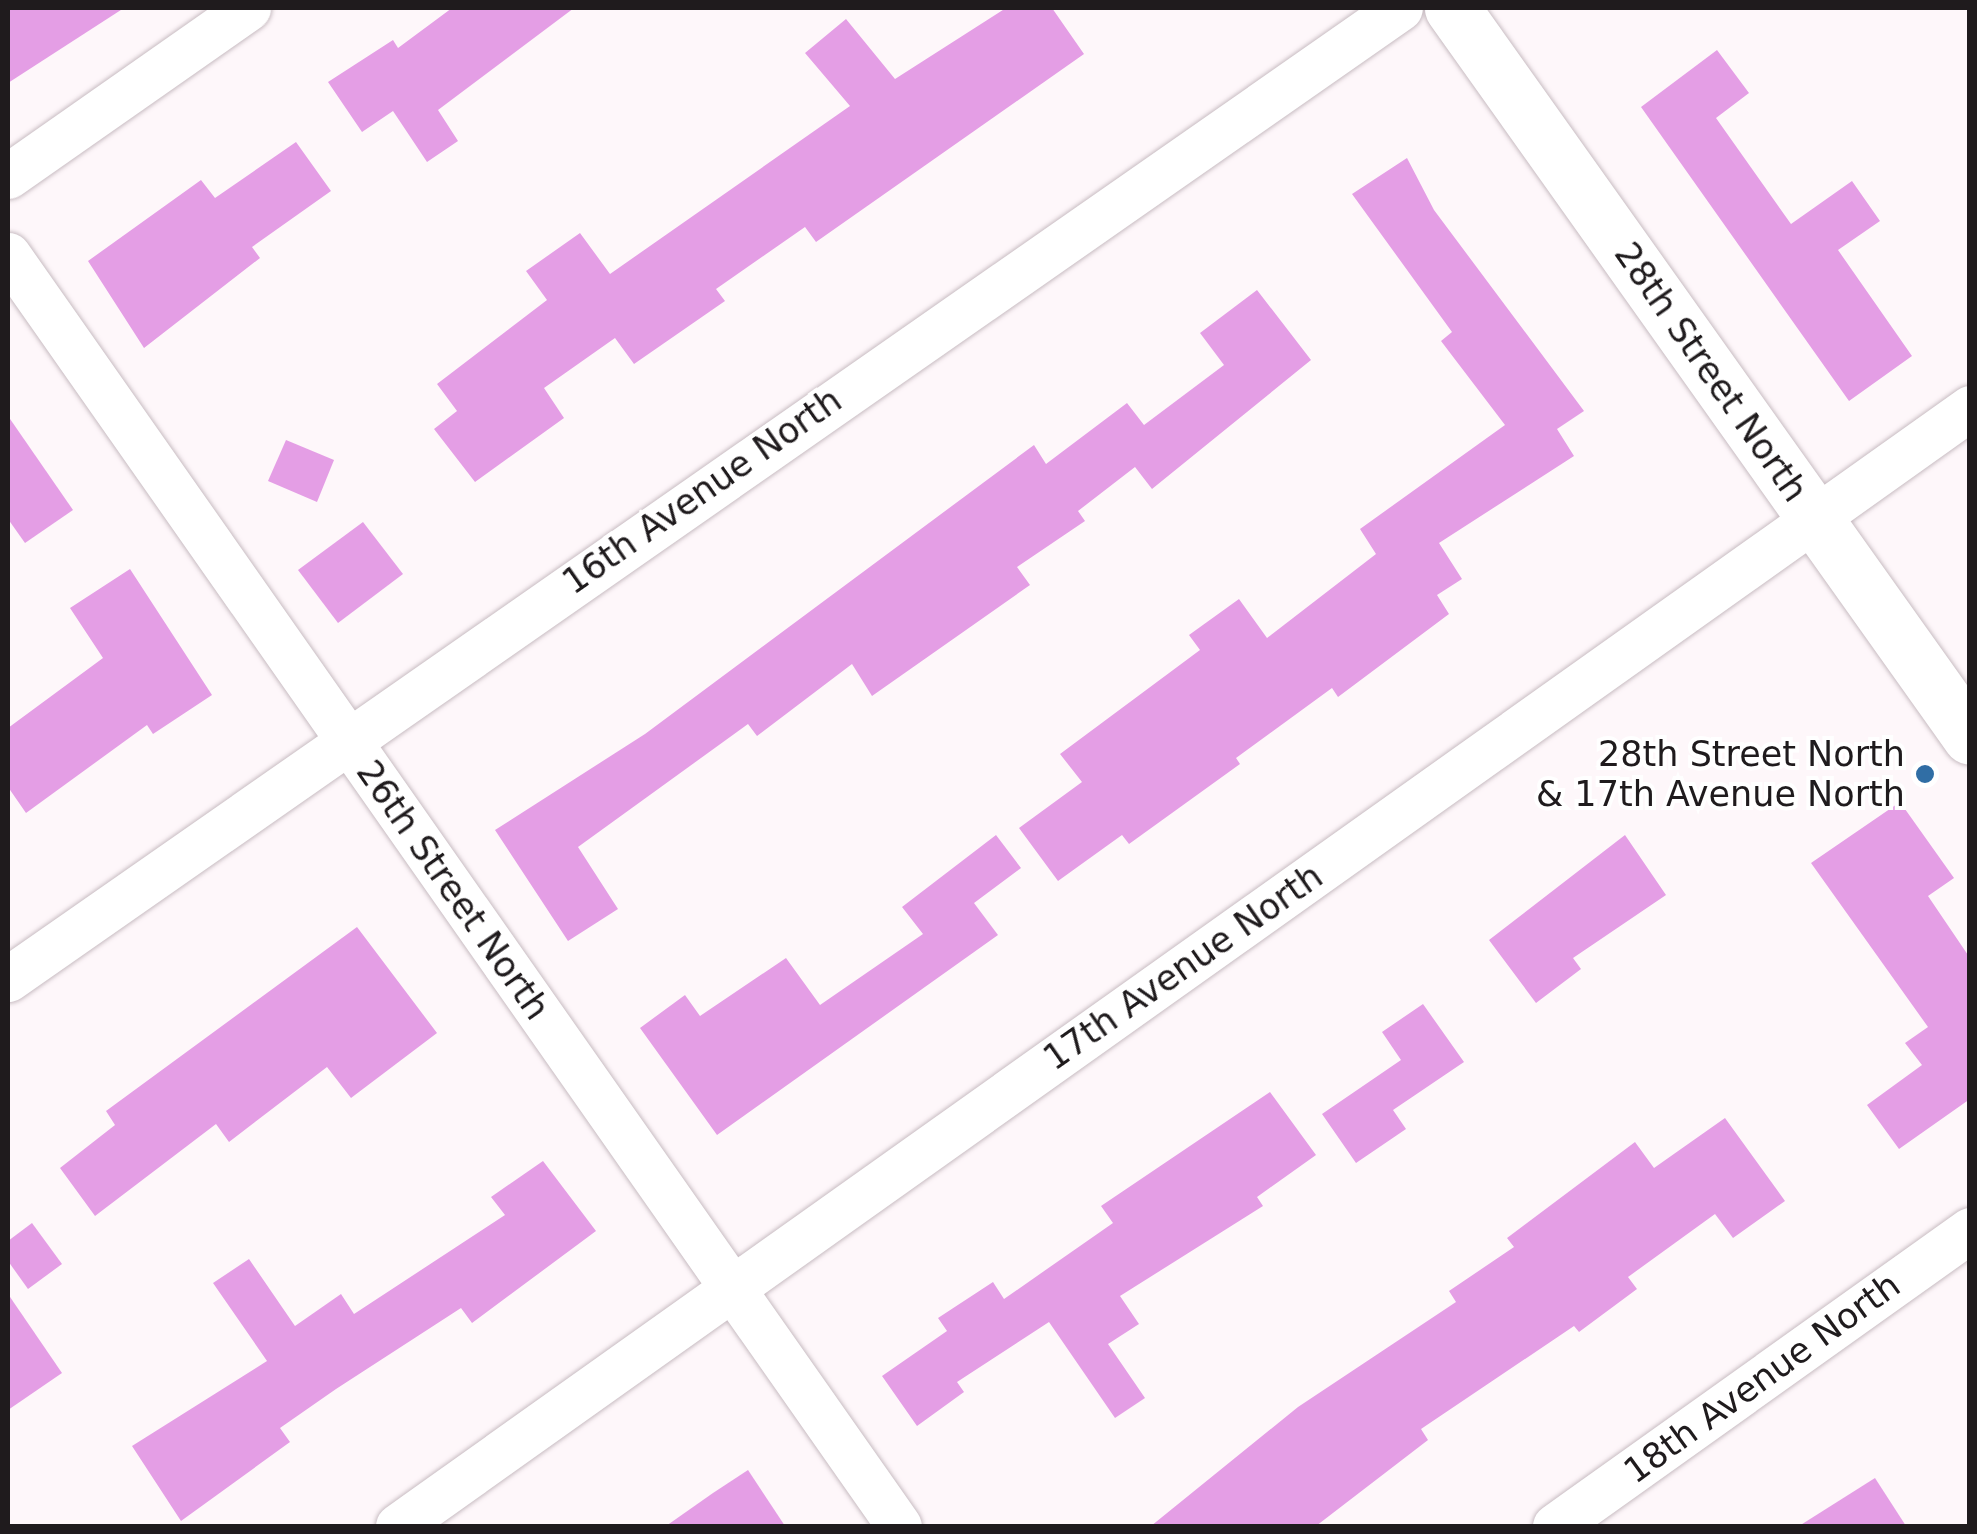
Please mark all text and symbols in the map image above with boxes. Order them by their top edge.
street label: 28th Street North [1606,234,1816,510]
street label: 16th Avenue North [555,379,849,603]
place label: 28th Street North & 17th Avenue North [1536,733,1905,815]
street label: 26th Street North [348,752,558,1028]
marker: 28th Street North & 17th Avenue North [1914,763,1936,785]
street label: 17th Avenue North [1036,855,1330,1079]
street label: 18th Avenue North [1616,1264,1908,1492]

